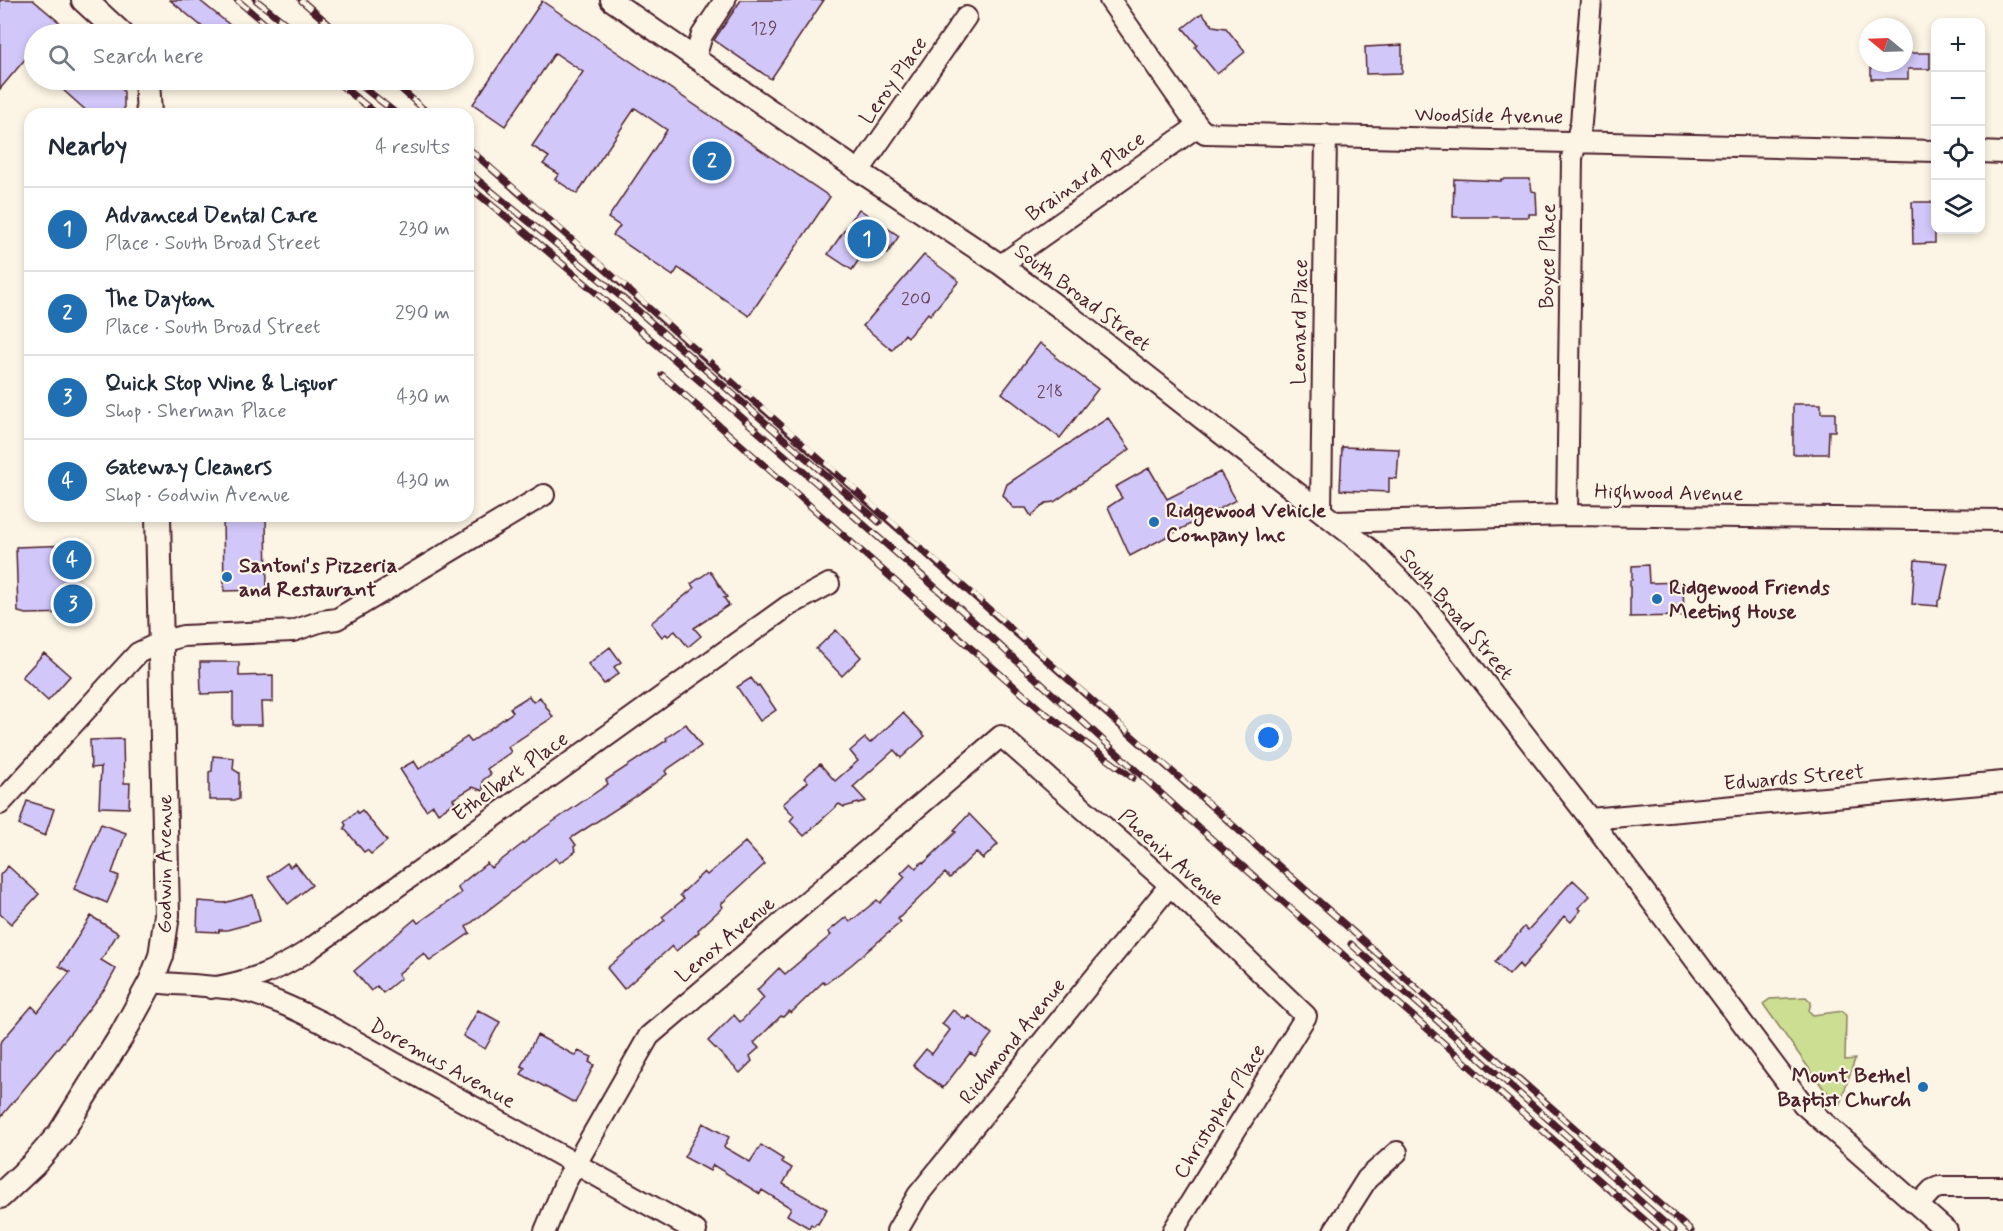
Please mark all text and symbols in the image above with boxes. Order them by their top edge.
house number: 129 [750,17,778,41]
north arrow [1859,18,1913,72]
map controls [1931,18,1985,234]
button: + [1931,18,1985,72]
search box [24,24,474,90]
street label: Leroy Place [853,31,934,130]
icon: search [45,41,78,74]
text: Search here [93,43,204,71]
button: − [1931,72,1985,126]
street label: Woodside Avenue [1414,101,1563,131]
street label: Brainard Place [1020,125,1151,228]
button: locate [1931,126,1985,180]
text: Nearby [48,130,127,164]
text: 4 results [375,134,450,161]
pin: 2 [692,138,732,184]
button: layers [1931,180,1985,234]
text: Advanced Dental Care [105,202,318,230]
street label: Boyce Place [1533,203,1563,309]
text: 1 [63,216,72,243]
text: 230 m [398,216,450,243]
pin: 1 [848,216,886,262]
text: Place · South Broad Street [105,230,321,257]
street label: South Broad Street [1009,237,1156,358]
street label: Leonard Place [1285,259,1315,385]
text: The Dayton [105,286,214,314]
house number: 200 [901,287,931,311]
text: 2 [63,300,72,327]
text: 290 m [395,300,450,327]
text: Place · South Broad Street [105,314,321,341]
text: Quick Stop Wine & Liquor [105,370,337,398]
house number: 218 [1037,380,1063,404]
text: 3 [63,384,72,411]
text: 430 m [397,384,450,411]
text: Shop · Sherman Place [105,398,287,425]
text: Gateway Cleaners [105,454,272,482]
text: 4 [62,468,73,495]
text: 430 m [397,468,450,495]
street label: Highwood Avenue [1594,478,1744,510]
text: Shop · Godwin Avenue [105,482,290,509]
place label: Ridgewood Vehicle Company Inc [1166,497,1327,549]
marker: Ridgewood Vehicle Company Inc [1147,515,1161,529]
pin: 4 [52,538,92,582]
street label: South Broad Street [1393,543,1520,687]
place label: Santoni's Pizzeria and Restaurant [239,552,398,604]
marker: Santoni's Pizzeria and Restaurant [220,570,234,584]
place label: Ridgewood Friends Meeting House [1669,574,1831,628]
pin: 3 [54,582,92,626]
marker: Ridgewood Friends Meeting House [1650,592,1664,606]
your location [1254,723,1283,752]
street label: Ethelbert Place [447,725,574,828]
street label: Edwards Street [1723,758,1866,798]
street label: Godwin Avenue [151,794,179,934]
street label: Phoenix Avenue [1112,803,1230,913]
street label: Lenox Avenue [670,890,781,990]
street label: Richmond Avenue [953,973,1072,1111]
street label: Doremus Avenue [364,1012,521,1116]
street label: Christopher Place [1167,1039,1272,1184]
place label: Mount Bethel Baptist Church [1778,1062,1911,1114]
marker: Mount Bethel Baptist Church [1916,1080,1930,1094]

